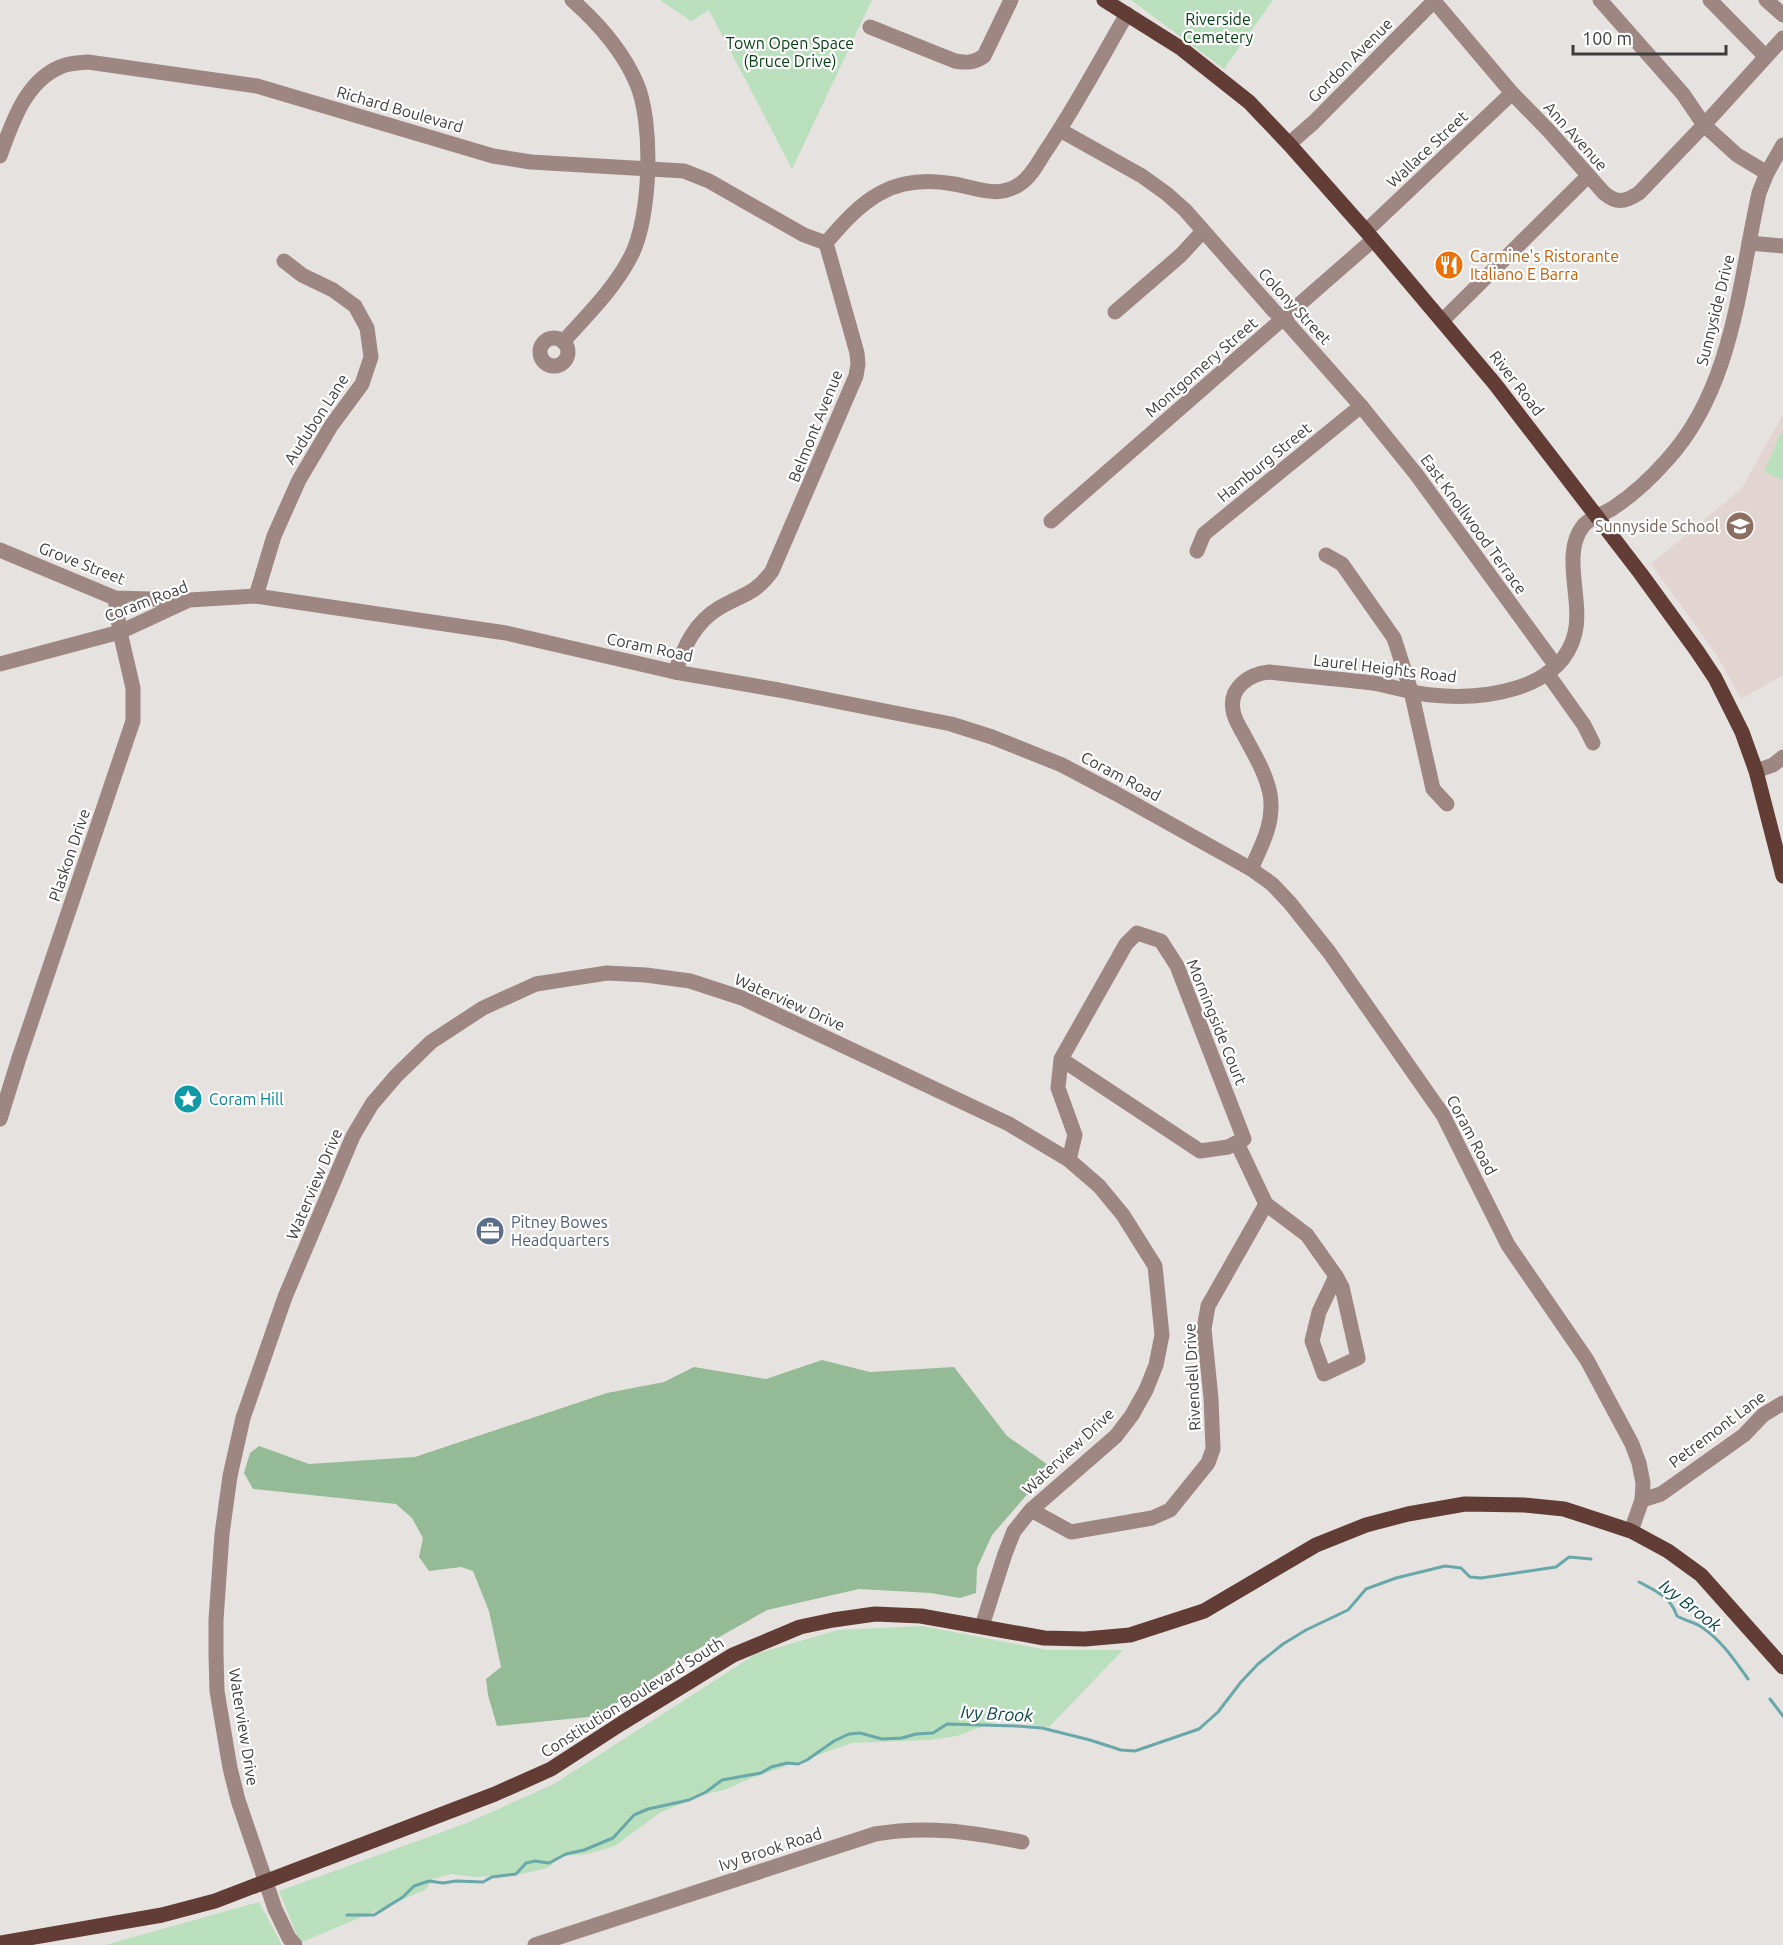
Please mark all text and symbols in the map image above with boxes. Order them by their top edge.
park label: Riverside Cemetery [1183,10,1254,46]
street label: Gordon Avenue [1304,14,1396,106]
scale bar [1573,18,1726,56]
text: 100 m [1582,28,1632,48]
park label: Town Open Space (Bruce Drive) [726,34,854,71]
street label: Richard Boulevard [335,82,465,136]
street label: Ann Avenue [1540,98,1612,174]
street label: Wallace Street [1383,107,1472,191]
place label: Carmine's Ristorante Italiano E Barra [1470,247,1619,283]
restaurant icon: Carmine's Ristorante Italiano E Barra [1433,249,1465,281]
street label: Sunnyside Drive [1692,253,1738,367]
street label: Colony Street [1255,264,1335,348]
street label: Montgomery Street [1141,313,1261,420]
street label: River Road [1486,347,1548,419]
street label: Belmont Avenue [784,367,846,485]
street label: Audubon Lane [280,371,352,467]
street label: Hamburg Street [1214,418,1315,505]
street label: East Knollwood Terrace [1417,451,1531,597]
school or university icon: Sunnyside School [1724,510,1756,542]
place label: Sunnyside School [1595,517,1719,535]
street label: Grove Street [36,538,128,588]
street label: Coram Road [102,577,190,625]
street label: Coram Road [605,629,695,665]
street label: Laurel Heights Road [1312,650,1458,686]
street label: Coram Road [1078,747,1164,805]
street label: Plaskon Drive [45,806,93,904]
street label: Morningside Court [1184,956,1251,1088]
street label: Waterview Drive [732,970,848,1034]
place icon: Coram Hill [172,1083,204,1115]
place label: Coram Hill [209,1090,283,1108]
street label: Coram Road [1443,1092,1501,1178]
street label: Waterview Drive [283,1126,345,1242]
place label: Pitney Bowes Headquarters [511,1213,610,1249]
office icon: Pitney Bowes Headquarters [474,1215,506,1247]
street label: Rivendell Drive [1180,1323,1204,1431]
street label: Petremont Lane [1665,1387,1769,1471]
street label: Waterview Drive [1018,1404,1118,1498]
water label: Ivy Brook [1656,1575,1726,1636]
street label: Constitution Boulevard South [537,1633,727,1761]
street label: Waterview Drive [226,1667,262,1787]
water label: Ivy Brook [960,1701,1035,1725]
street label: Ivy Brook Road [716,1824,824,1874]

